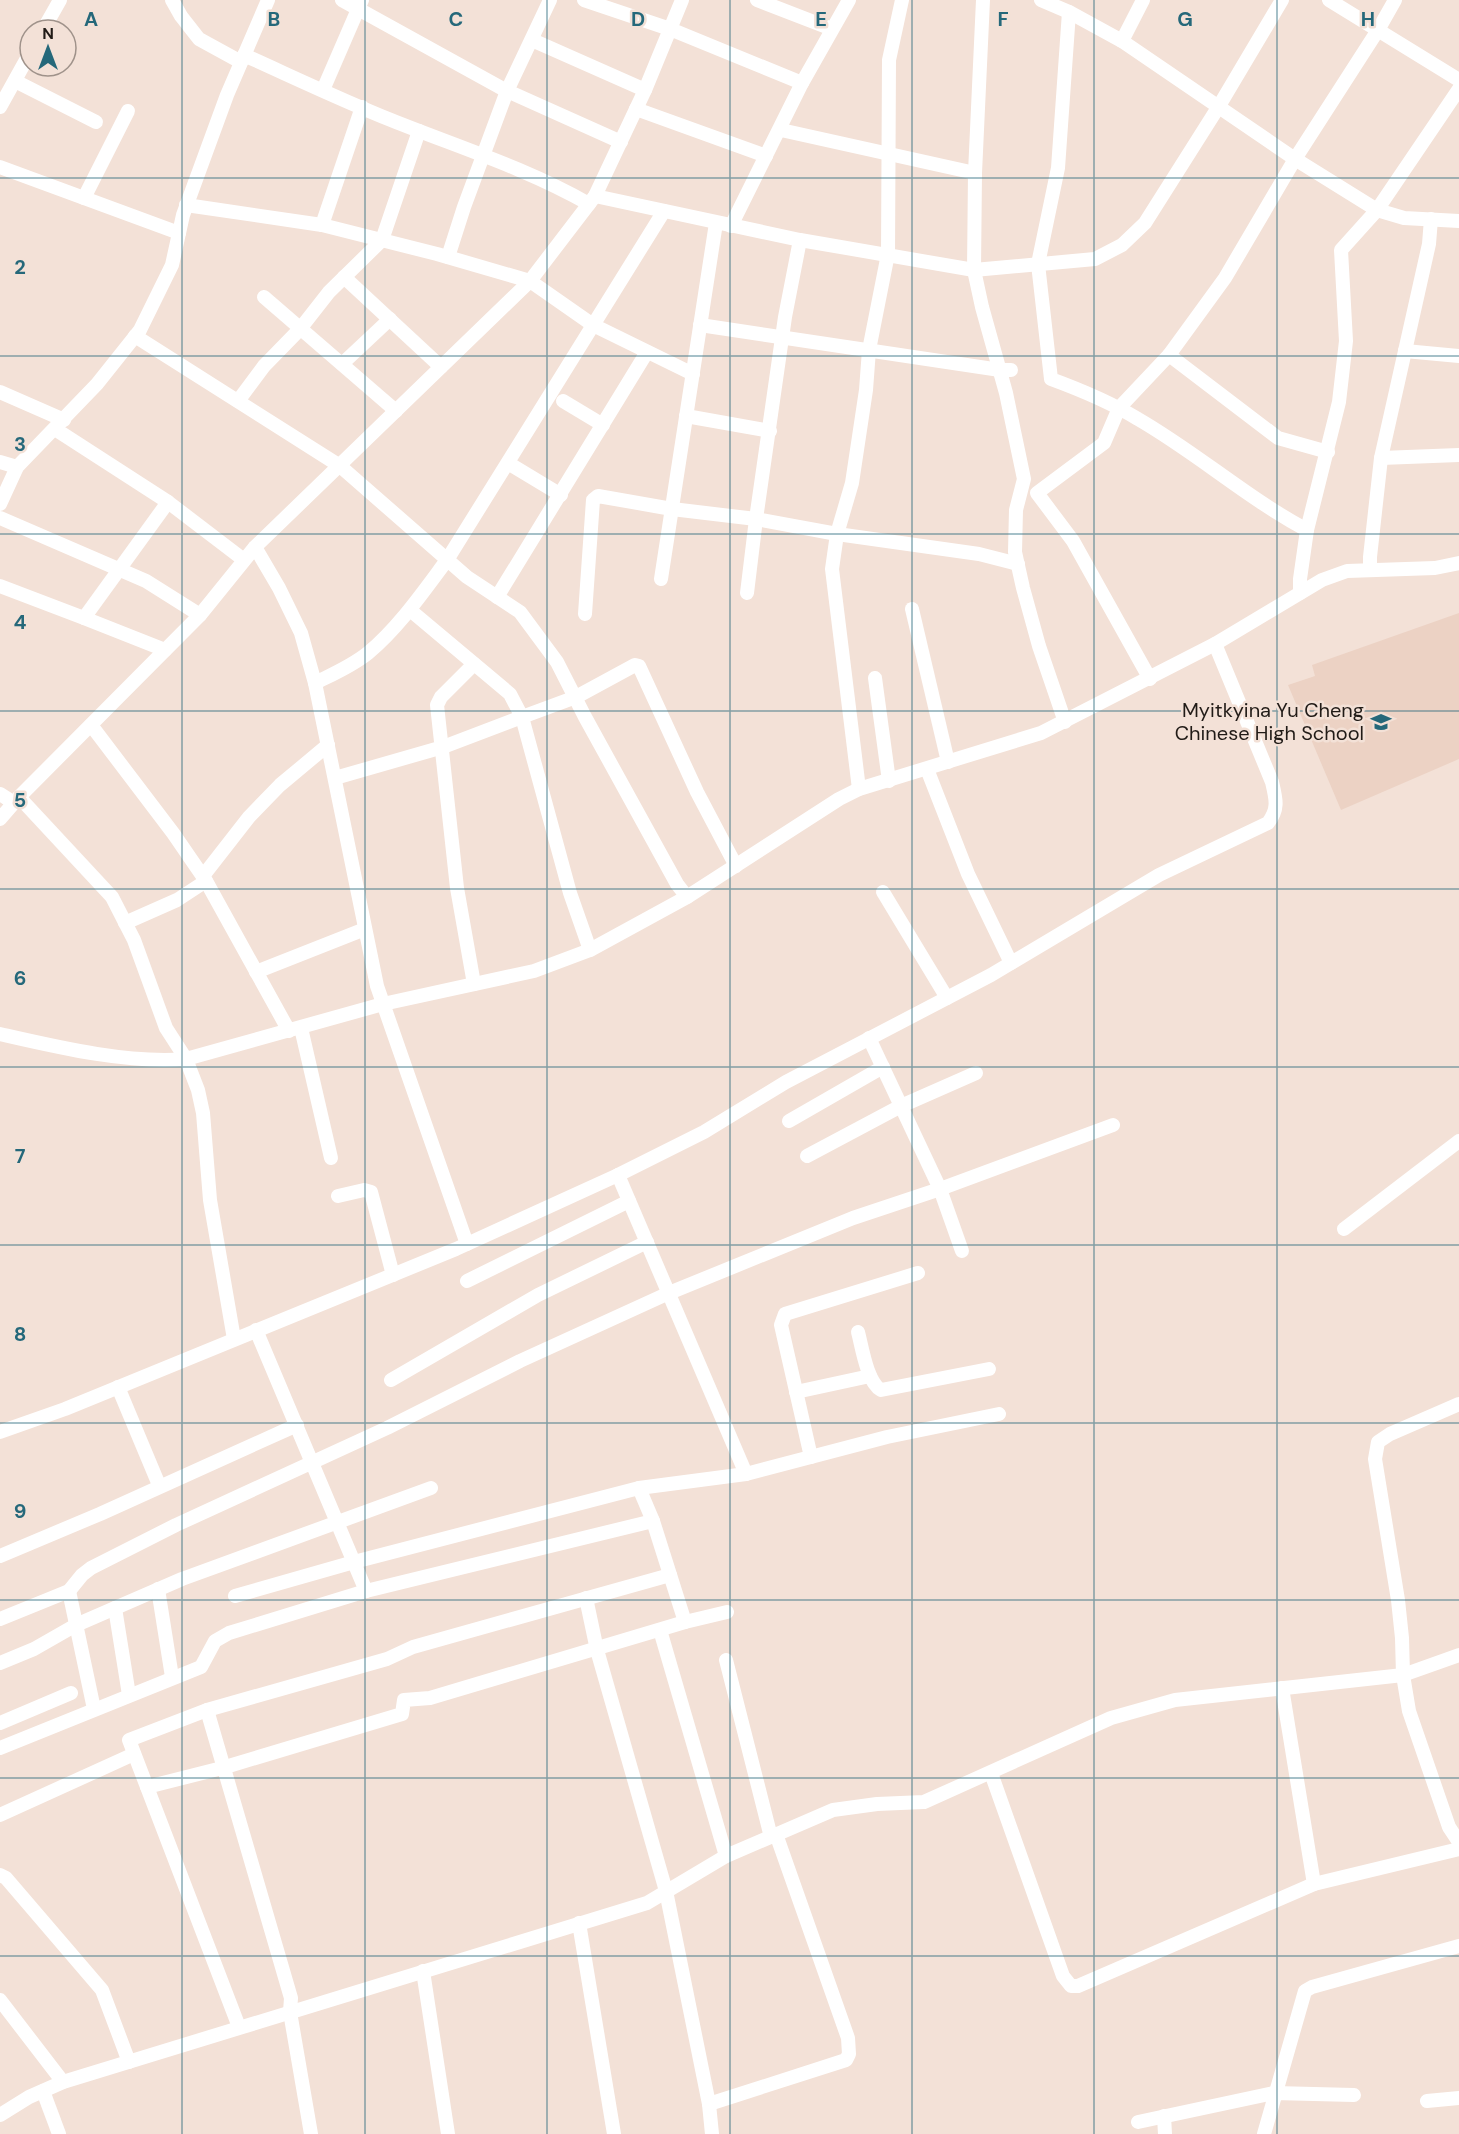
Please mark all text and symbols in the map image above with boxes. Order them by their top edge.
text: A [84,6,98,32]
text: B [268,6,280,32]
text: C [449,6,463,32]
text: D [631,6,645,32]
text: E [815,6,827,32]
text: F [997,6,1009,32]
text: G [1177,6,1193,32]
text: H [1361,6,1375,32]
north arrow [18,18,78,78]
text: N [42,23,54,44]
text: 2 [14,254,26,280]
text: 3 [14,431,26,457]
text: 4 [14,609,27,635]
place label: Myitkyina Yu Cheng Chinese High School [1175,697,1364,746]
school or university icon: Myitkyina Yu Cheng Chinese High School [1369,710,1393,734]
text: 5 [14,787,26,813]
text: 6 [14,965,26,991]
text: 7 [15,1143,26,1169]
text: 8 [14,1321,26,1347]
text: 9 [14,1498,26,1524]

